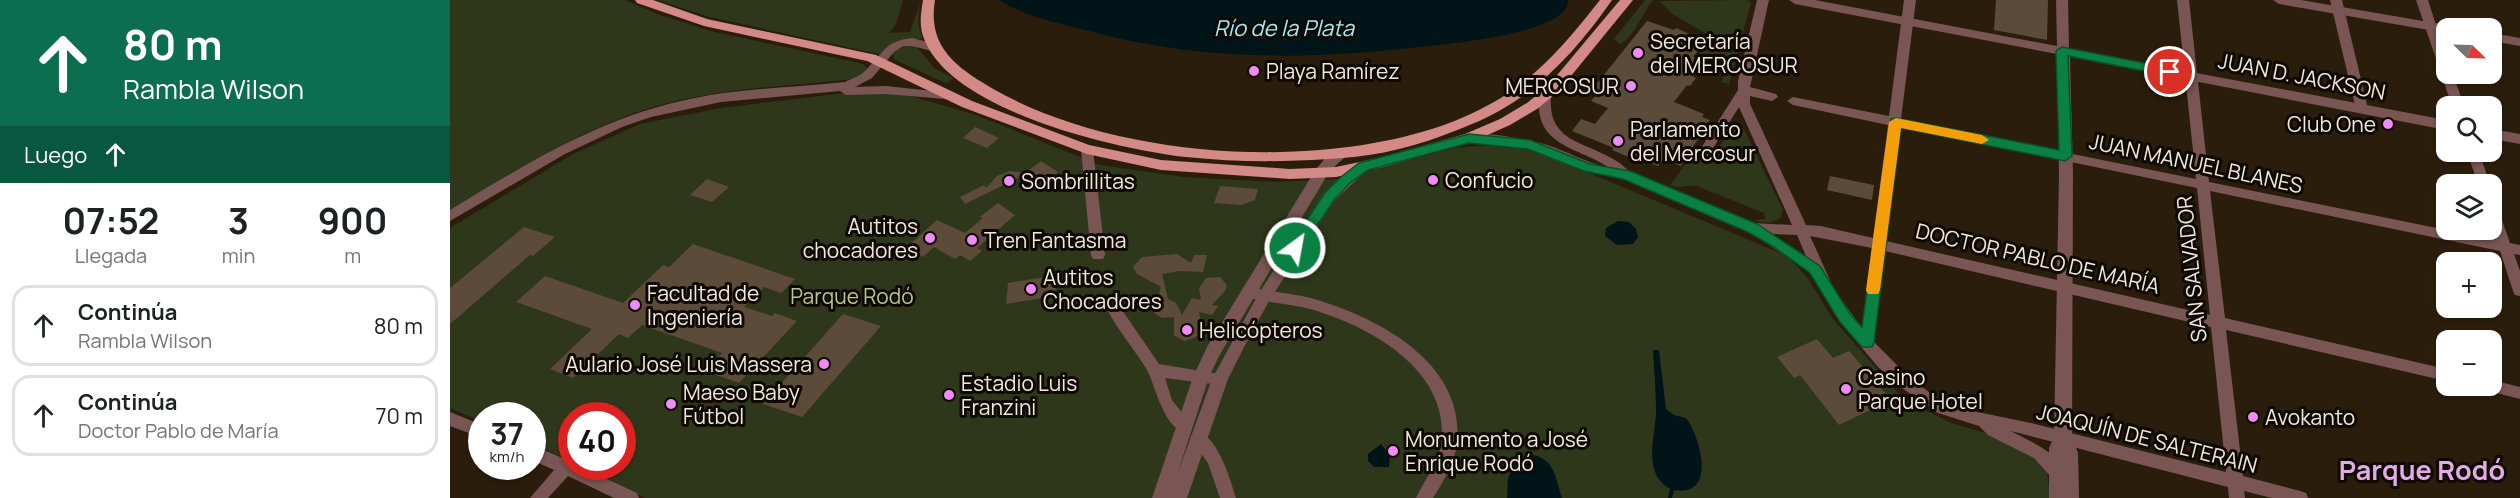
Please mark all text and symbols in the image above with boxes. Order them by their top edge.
water label: Río de la Plata [1214,13,1356,43]
text: 80 m [123,15,223,73]
north arrow [2436,18,2502,84]
map controls [2436,18,2502,396]
icon: ahead [24,24,102,102]
place label: Secretaría del MERCOSUR [1650,27,1798,79]
marker: Secretaría del MERCOSUR [1631,46,1645,60]
pin [2144,46,2195,97]
street label: JUAN D. JACKSON [2216,46,2388,106]
icon: arrive [2153,55,2186,88]
place label: Playa Ramírez [1266,57,1400,85]
marker: Playa Ramírez [1247,64,1261,78]
text: Rambla Wilson [123,70,304,107]
place label: MERCOSUR [1505,72,1619,100]
marker: MERCOSUR [1624,79,1638,93]
button: search [2436,96,2502,162]
place label: Club One [2287,110,2376,138]
place label: Parlamento del Mercosur [1630,115,1756,167]
marker: Club One [2381,117,2395,131]
street label: JUAN MANUEL BLANES [2087,127,2305,199]
marker: Parlamento del Mercosur [1611,134,1625,148]
icon: ahead [99,138,132,171]
text: Luego [24,140,87,170]
place label: Confucio [1445,166,1533,194]
place label: Sombrillitas [1021,167,1135,195]
marker: Confucio [1426,173,1440,187]
marker: Sombrillitas [1002,174,1016,188]
button: layers [2436,174,2502,240]
street label: SAN SALVADOR [2169,194,2213,344]
text: 07:52 [62,196,159,245]
text: 3 [228,196,249,245]
text: 900 [318,196,388,245]
place label: Autitos chocadores [803,212,918,264]
position arrow [1263,216,1327,280]
street label: DOCTOR PABLO DE MARÍA [1913,216,2163,300]
place label: Tren Fantasma [984,226,1126,254]
marker: Autitos chocadores [923,231,937,245]
marker: Tren Fantasma [965,233,979,247]
text: Llegada [75,242,147,269]
text: min [222,242,255,269]
text: m [344,242,361,269]
button: + [2436,252,2502,318]
place label: Autitos Chocadores [1043,263,1162,315]
place label: Facultad de Ingeniería [647,279,759,331]
park label: Parque Rodó [790,282,914,310]
marker: Autitos Chocadores [1024,282,1038,296]
text: Continúa [78,297,178,327]
marker: Facultad de Ingeniería [628,298,642,312]
icon: ahead [27,309,60,342]
text: 80 m [374,311,423,341]
place label: Helicópteros [1199,316,1323,344]
marker: Helicópteros [1180,323,1194,337]
text: Rambla Wilson [78,327,212,354]
button: − [2436,330,2502,396]
place label: Aulario José Luis Massera [565,350,812,378]
marker: Aulario José Luis Massera [817,357,831,371]
place label: Casino Parque Hotel [1858,363,1983,415]
place label: Estadio Luis Franzini [961,369,1077,421]
place label: Maeso Baby Fútbol [683,378,800,430]
marker: Casino Parque Hotel [1839,382,1853,396]
text: Continúa [78,387,178,417]
marker: Estadio Luis Franzini [942,388,956,402]
marker: Maeso Baby Fútbol [664,397,678,411]
street label: JOAQUÍN DE SALTERAIN [2034,397,2260,479]
icon: ahead [27,399,60,432]
text: 70 m [375,401,423,431]
speed limit sign: 40 [558,402,636,480]
place label: Avokanto [2265,403,2355,431]
marker: Avokanto [2246,410,2260,424]
text: 37 [490,413,524,454]
text: Doctor Pablo de María [78,417,279,444]
place label: Monumento a José Enrique Rodó [1405,425,1588,477]
marker: Monumento a José Enrique Rodó [1386,444,1400,458]
text: km/h [490,446,524,467]
district label: Parque Rodó [2339,451,2505,488]

